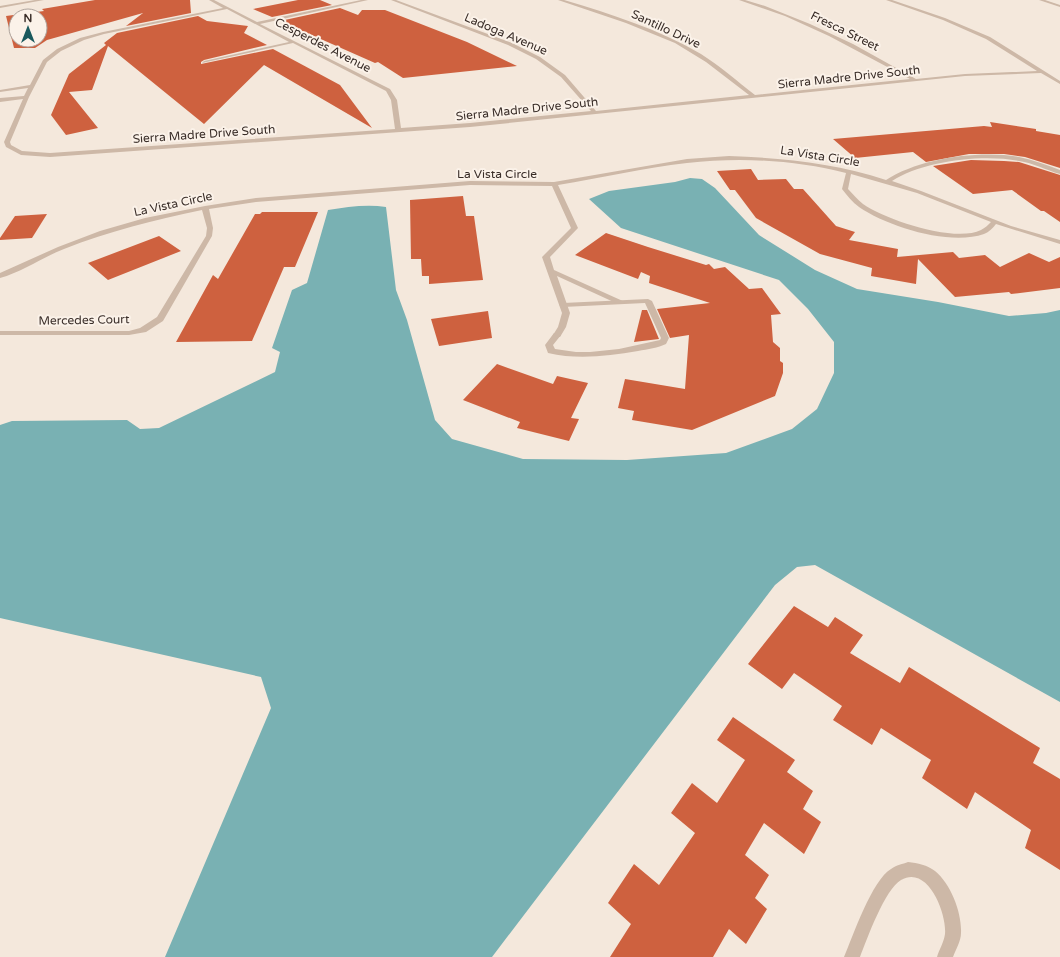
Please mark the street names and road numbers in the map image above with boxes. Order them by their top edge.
street label: Santillo Drive [629,7,703,51]
street label: Fresca Street [808,8,882,54]
street label: Ladoga Avenue [462,10,550,58]
street label: Cesperdes Avenue [273,15,373,75]
street label: Sierra Madre Drive South [777,63,921,91]
street label: Sierra Madre Drive South [455,95,599,123]
street label: Sierra Madre Drive South [132,122,276,146]
street label: La Vista Circle [779,143,861,169]
street label: La Vista Circle [457,167,537,181]
street label: La Vista Circle [132,189,214,219]
street label: Mercedes Court [38,312,130,328]

